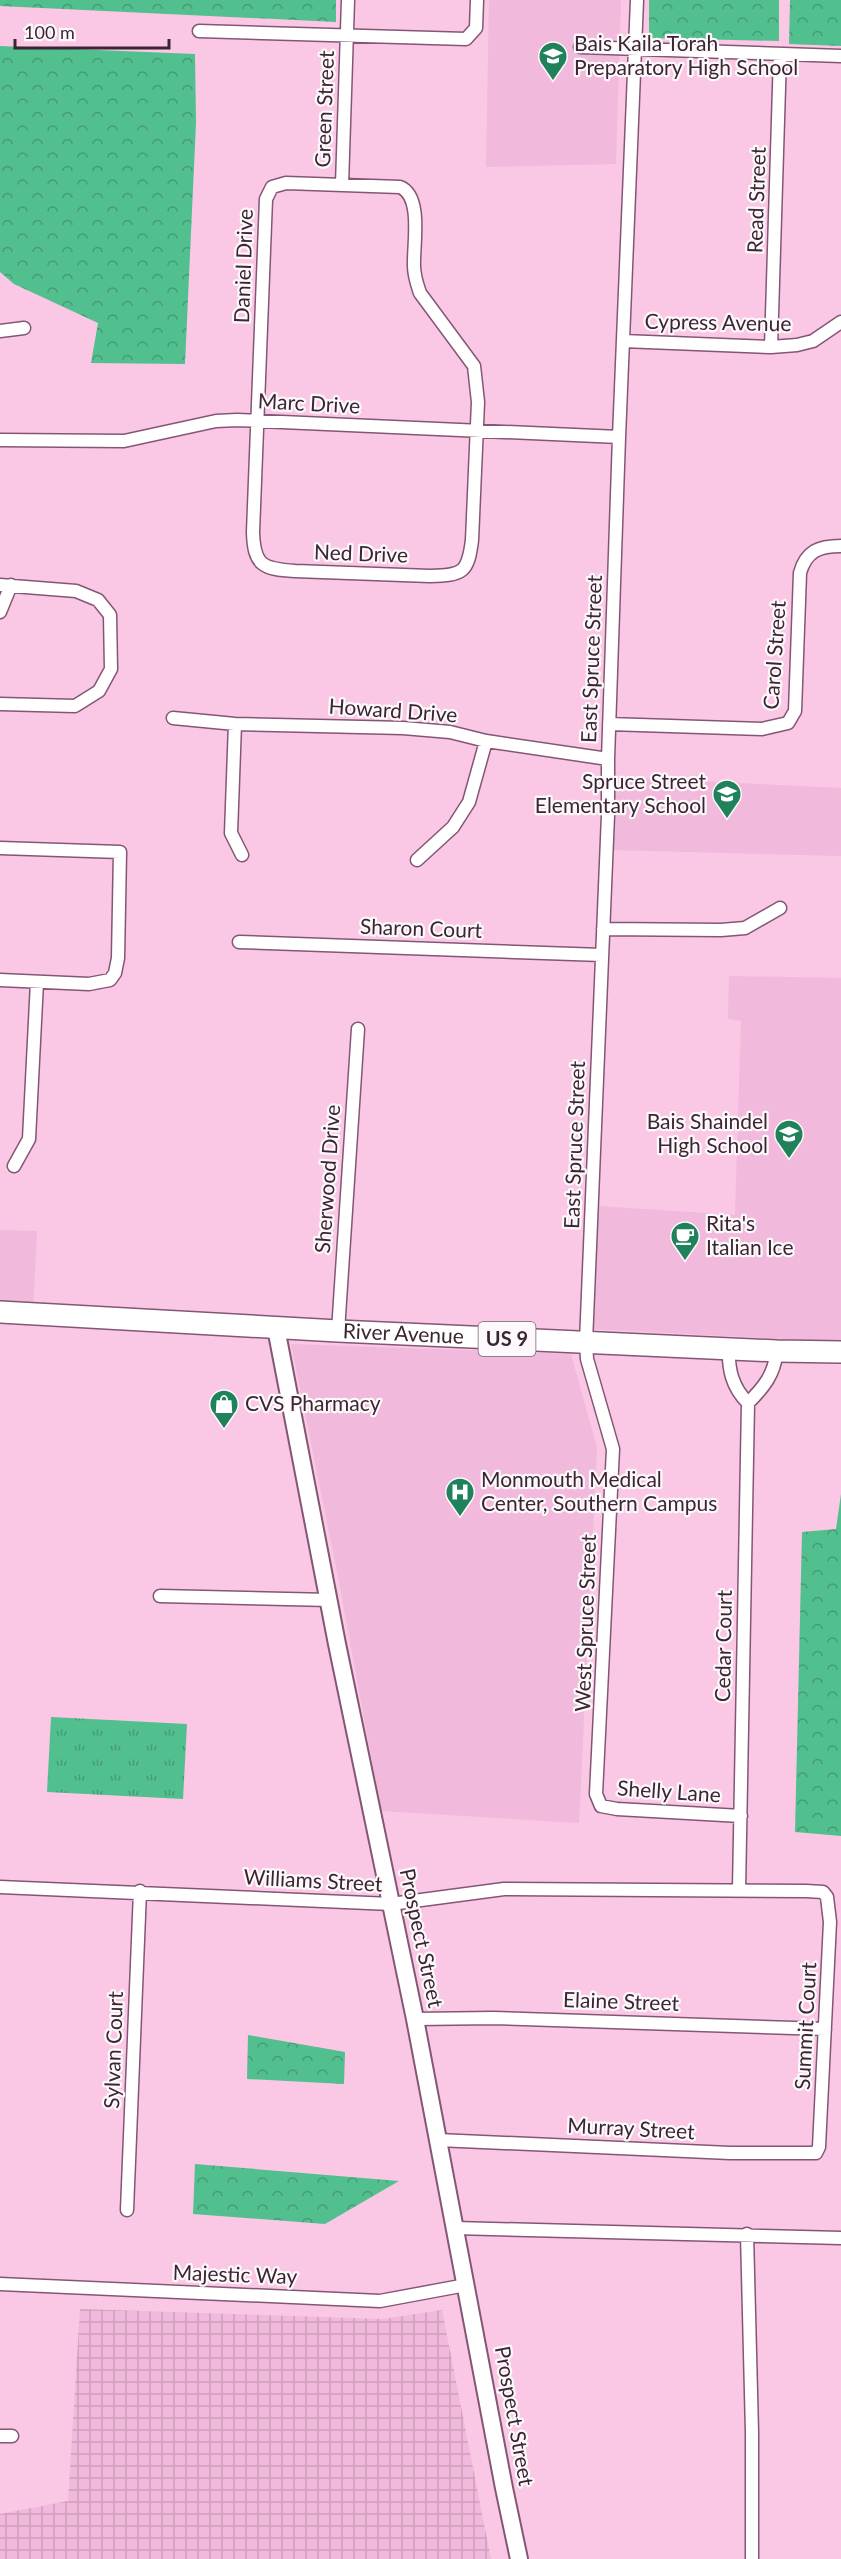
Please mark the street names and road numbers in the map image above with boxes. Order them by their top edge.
street label: Green Street [309,50,338,168]
street label: Read Street [741,146,770,254]
street label: Daniel Drive [228,208,257,324]
street label: Cypress Avenue [644,308,792,335]
street label: Marc Drive [257,387,361,418]
street label: Ned Drive [314,538,408,567]
street label: East Spruce Street [575,574,606,743]
street label: Carol Street [757,599,790,710]
street label: Howard Drive [328,693,458,726]
street label: Sharon Court [360,913,483,942]
street label: East Spruce Street [558,1060,589,1229]
street label: Sherwood Drive [309,1104,344,1254]
street label: River Avenue [342,1317,465,1348]
road number: US 9 [478,1322,536,1356]
street label: West Spruce Street [569,1533,600,1712]
street label: Cedar Court [709,1589,736,1702]
street label: Shelly Lane [617,1774,722,1807]
street label: Williams Street [243,1863,384,1896]
street label: Prospect Street [396,1866,450,2010]
street label: Summit Court [789,1961,820,2090]
street label: Elaine Street [563,1986,680,2015]
street label: Sylvan Court [98,1990,127,2109]
street label: Murray Street [567,2112,696,2143]
street label: Majestic Way [172,2259,298,2288]
street label: Prospect Street [491,2344,540,2488]

